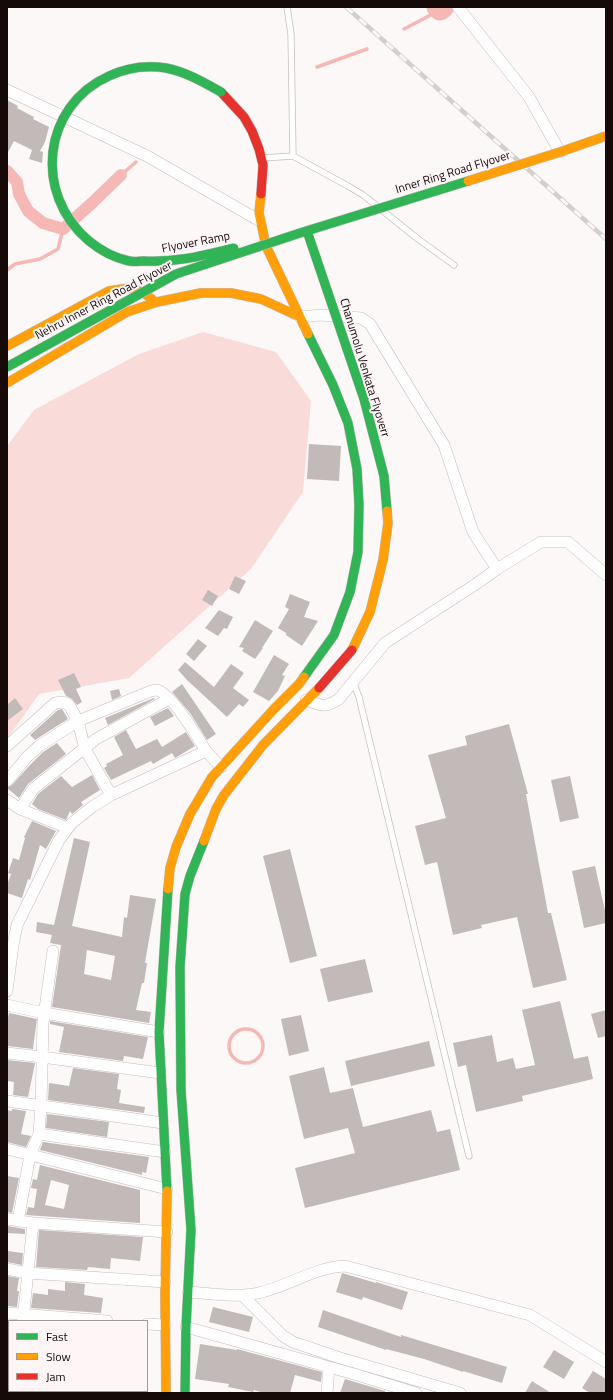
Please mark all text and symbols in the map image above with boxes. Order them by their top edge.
street label: Inner Ring Road Flyover [394,149,512,197]
street label: Flyover Ramp [161,229,231,257]
street label: Nehru Inner Ring Road Flyover [33,259,175,343]
street label: Chanumolu Venkata Flyoverr [336,297,392,439]
legend [8,1320,148,1392]
text: Fast [46,1327,68,1346]
text: Slow [46,1347,71,1366]
text: Jam [46,1367,66,1386]

